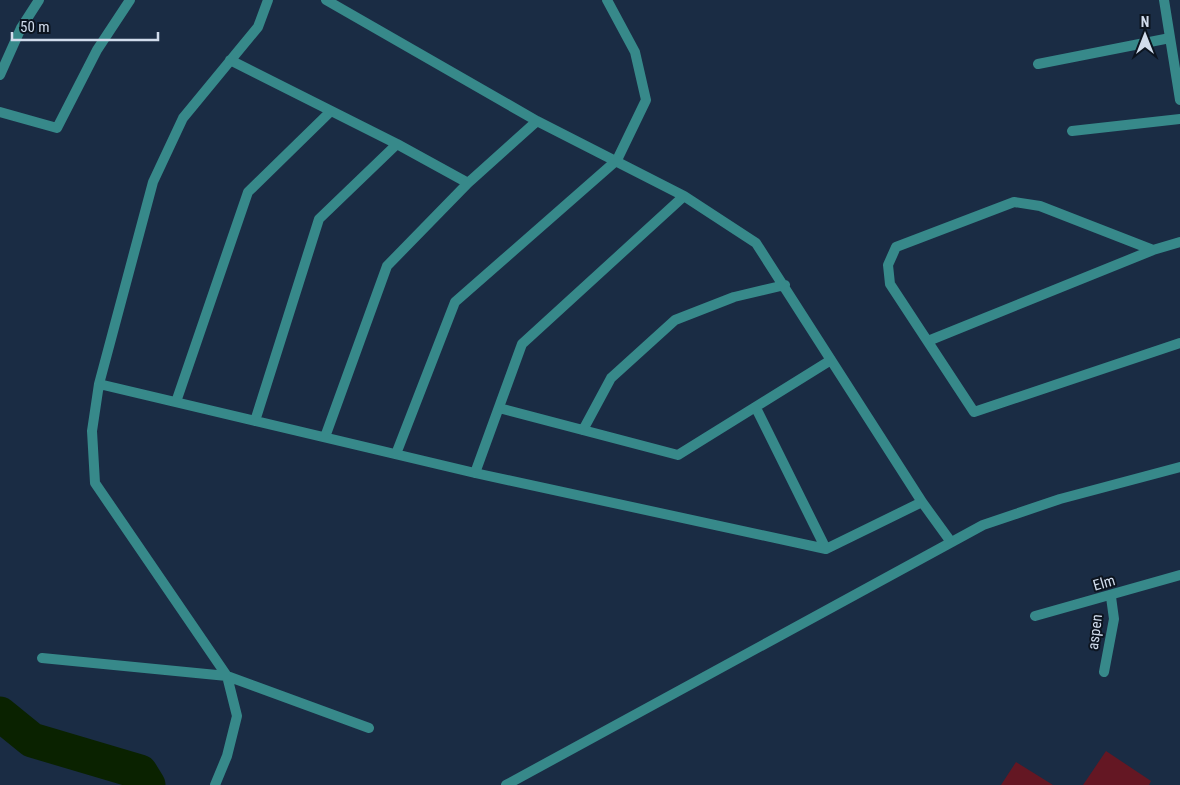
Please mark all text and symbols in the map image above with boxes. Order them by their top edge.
scale bar [12,10,159,42]
north arrow [1120,10,1170,60]
text: N [1141,14,1149,30]
text: 50 m [20,18,50,36]
street label: Elm [1091,571,1117,595]
street label: aspen [1084,613,1106,651]

